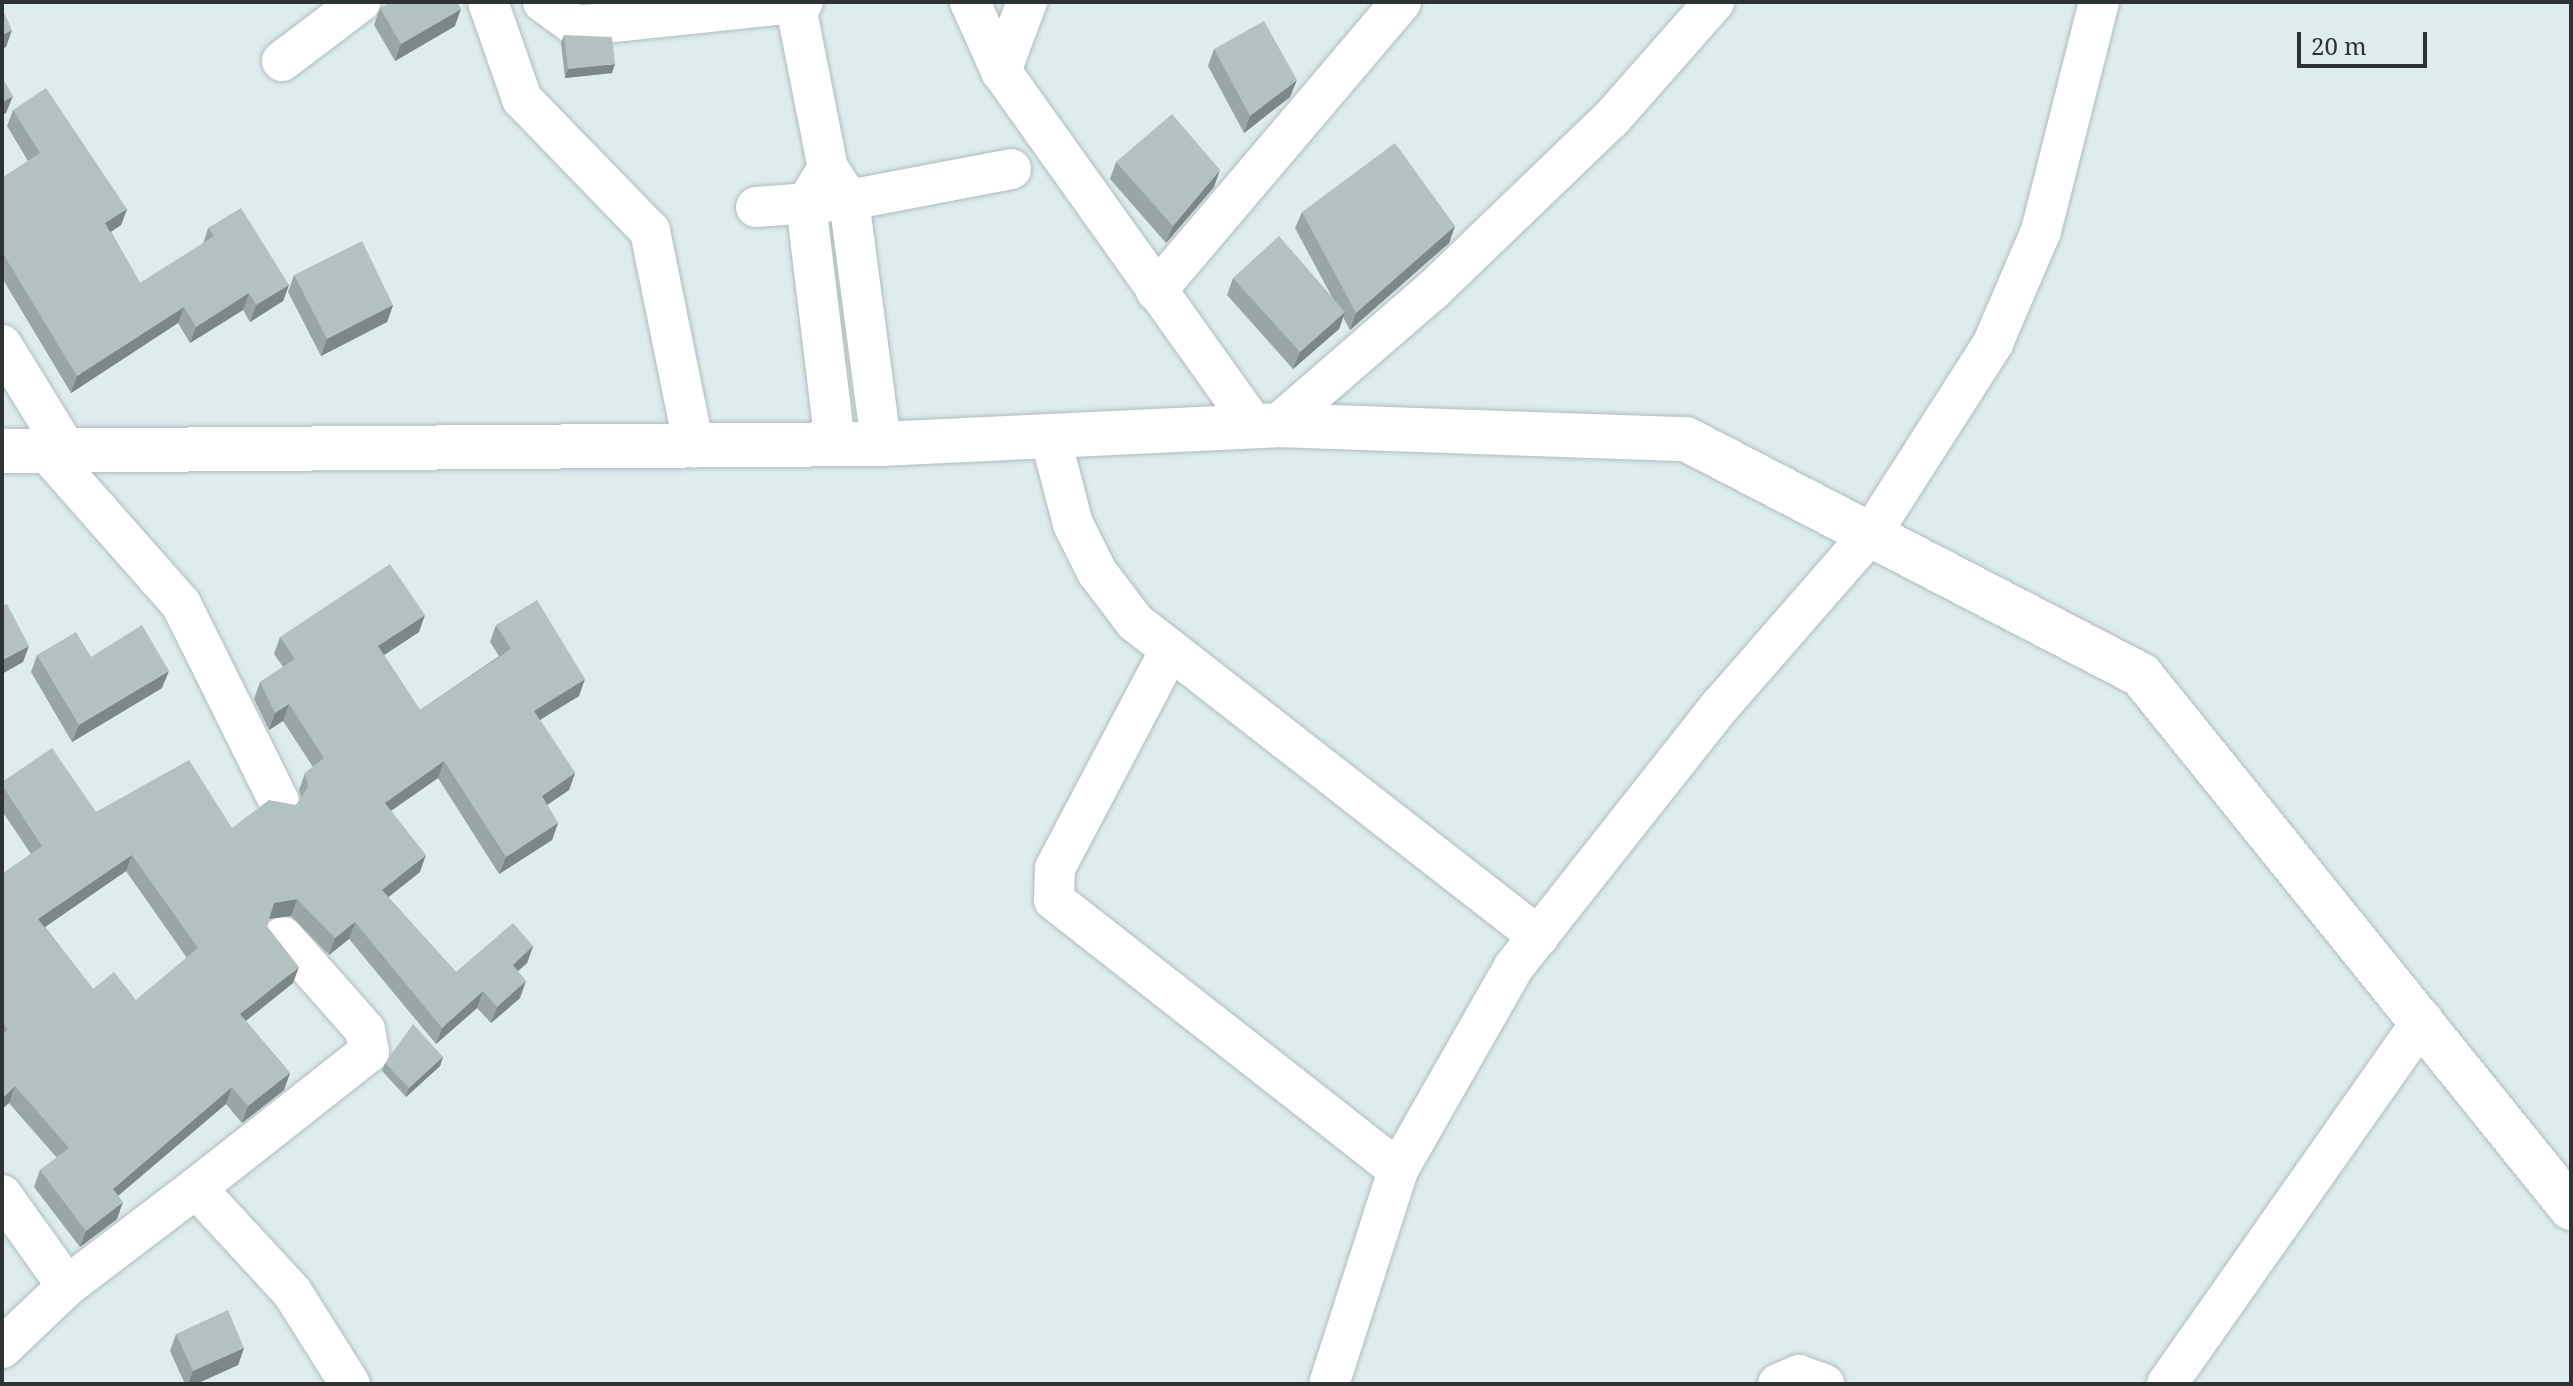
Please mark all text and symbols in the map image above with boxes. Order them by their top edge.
scale bar [2301,16,2431,66]
text: 20 m [2311,29,2367,62]

